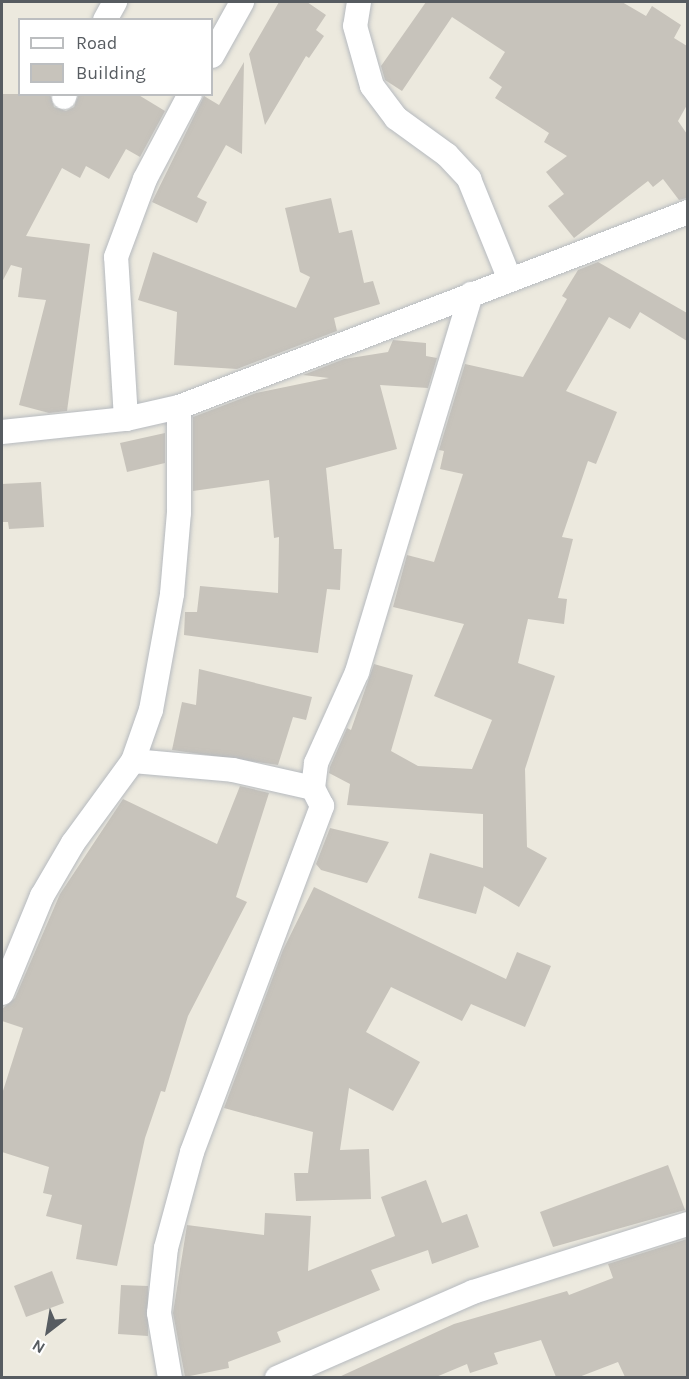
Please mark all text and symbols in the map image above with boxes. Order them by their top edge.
legend [18,18,213,96]
text: Road [76,32,117,54]
text: Building [76,62,146,84]
north arrow [18,1301,78,1361]
text: N [29,1336,48,1358]

